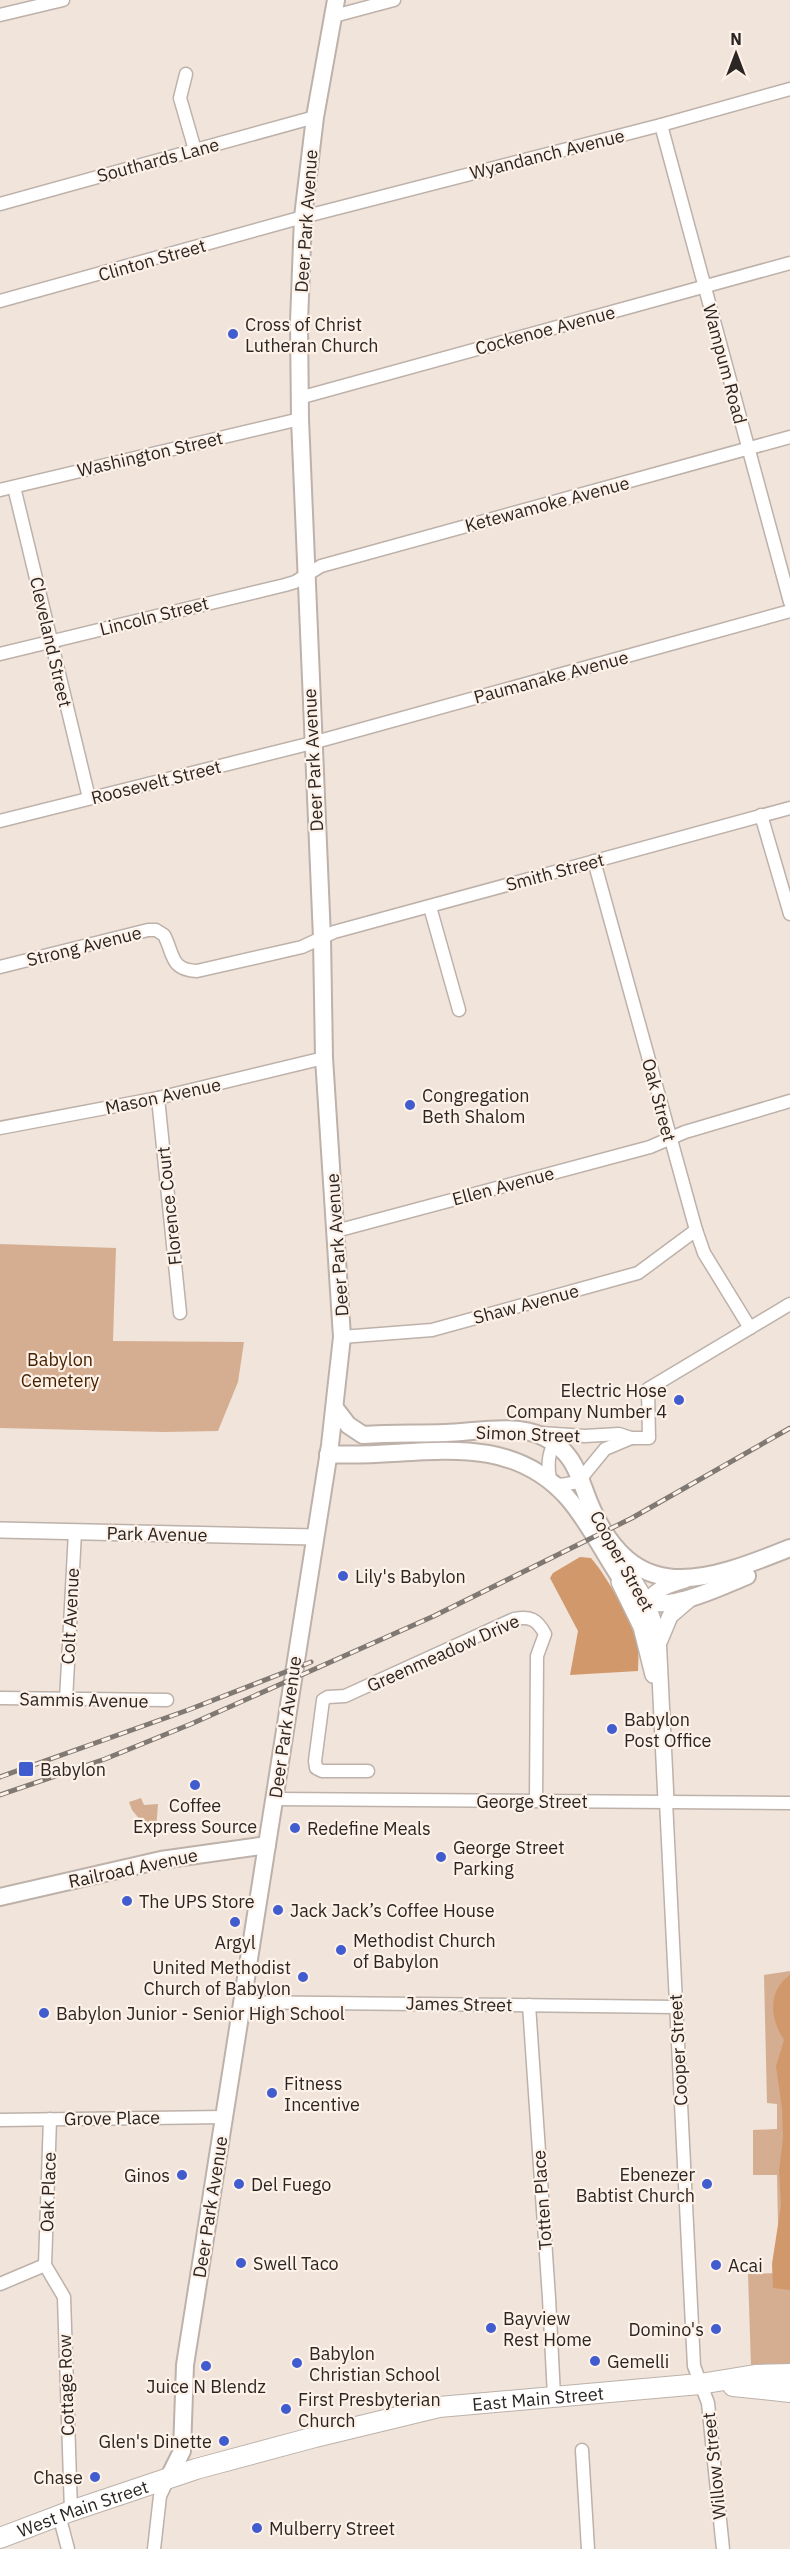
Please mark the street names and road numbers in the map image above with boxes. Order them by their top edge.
street label: Wyandanch Avenue [467,124,627,184]
street label: Southards Lane [94,133,222,187]
street label: Deer Park Avenue [290,149,322,293]
street label: Clinton Street [95,234,209,286]
street label: Cockenoe Avenue [473,300,618,360]
street label: Wampum Road [698,302,752,426]
street label: Washington Street [75,426,225,482]
street label: Ketewamoke Avenue [462,471,632,537]
street label: Cleveland Street [25,575,77,709]
street label: Lincoln Street [97,591,211,641]
street label: Paumanake Avenue [471,645,631,709]
street label: Deer Park Avenue [298,688,328,832]
street label: Roosevelt Street [89,755,223,809]
street label: Smith Street [503,848,607,896]
street label: Strong Avenue [24,921,144,971]
street label: Oak Street [637,1056,681,1144]
street label: Mason Avenue [103,1072,223,1119]
street label: Florence Court [151,1146,187,1266]
street label: Ellen Avenue [449,1161,557,1211]
street label: Deer Park Avenue [321,1173,353,1317]
street label: Shaw Avenue [471,1279,581,1329]
street label: Simon Street [475,1421,581,1447]
street label: Cooper Street [585,1506,659,1616]
street label: Park Avenue [106,1522,208,1546]
street label: Colt Avenue [56,1567,84,1665]
street label: Greenmeadow Drive [363,1609,523,1697]
street label: Deer Park Avenue [264,1654,306,1800]
street label: Sammis Avenue [19,1687,149,1713]
street label: George Street [476,1790,588,1813]
street label: Railroad Avenue [66,1843,200,1893]
street label: James Street [405,1992,513,2016]
street label: Cooper Street [664,1994,692,2106]
street label: Grove Place [64,2106,160,2130]
street label: Deer Park Avenue [187,2134,233,2280]
street label: Totten Place [527,2149,557,2251]
street label: Oak Place [35,2151,61,2233]
street label: Cottage Row [53,2333,79,2436]
street label: East Main Street [471,2381,605,2416]
street label: Willow Street [697,2411,731,2521]
street label: West Main Street [14,2474,151,2542]

